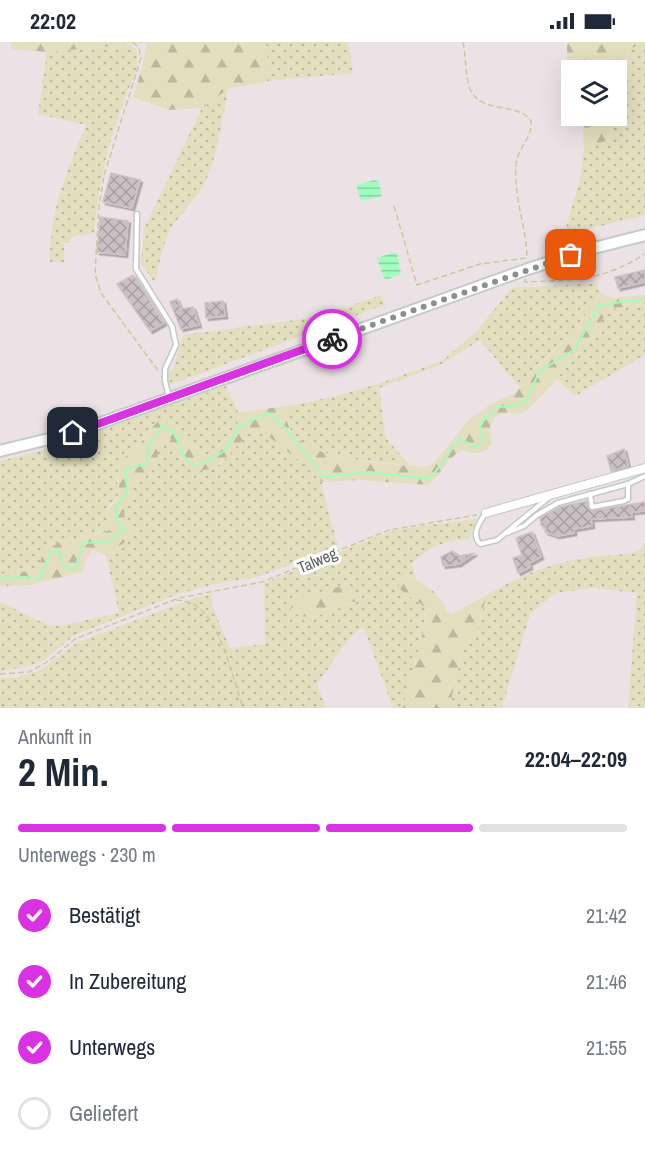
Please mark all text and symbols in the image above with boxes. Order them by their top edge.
text: 22:02 [30,6,76,36]
map controls [561,60,627,126]
button: layers [561,60,627,126]
pin [545,229,596,280]
icon: bag [554,238,587,271]
courier [302,309,362,369]
icon: bike [316,323,349,356]
pin [47,407,98,458]
icon: home [56,416,89,449]
street label: Talweg [294,542,341,578]
text: Ankunft in [18,723,92,750]
text: 22:04–22:09 [525,744,627,774]
text: 2 Min. [18,746,109,798]
text: Unterwegs · 230 m [18,841,156,868]
icon: check [18,899,51,932]
text: Bestätigt [69,900,140,930]
text: 21:42 [586,902,627,929]
icon: check [18,965,51,998]
text: In Zubereitung [69,966,186,996]
text: 21:46 [586,968,627,995]
icon: check [18,1031,51,1064]
text: Unterwegs [69,1032,155,1062]
text: 21:55 [586,1034,627,1061]
text: Geliefert [69,1098,138,1128]

